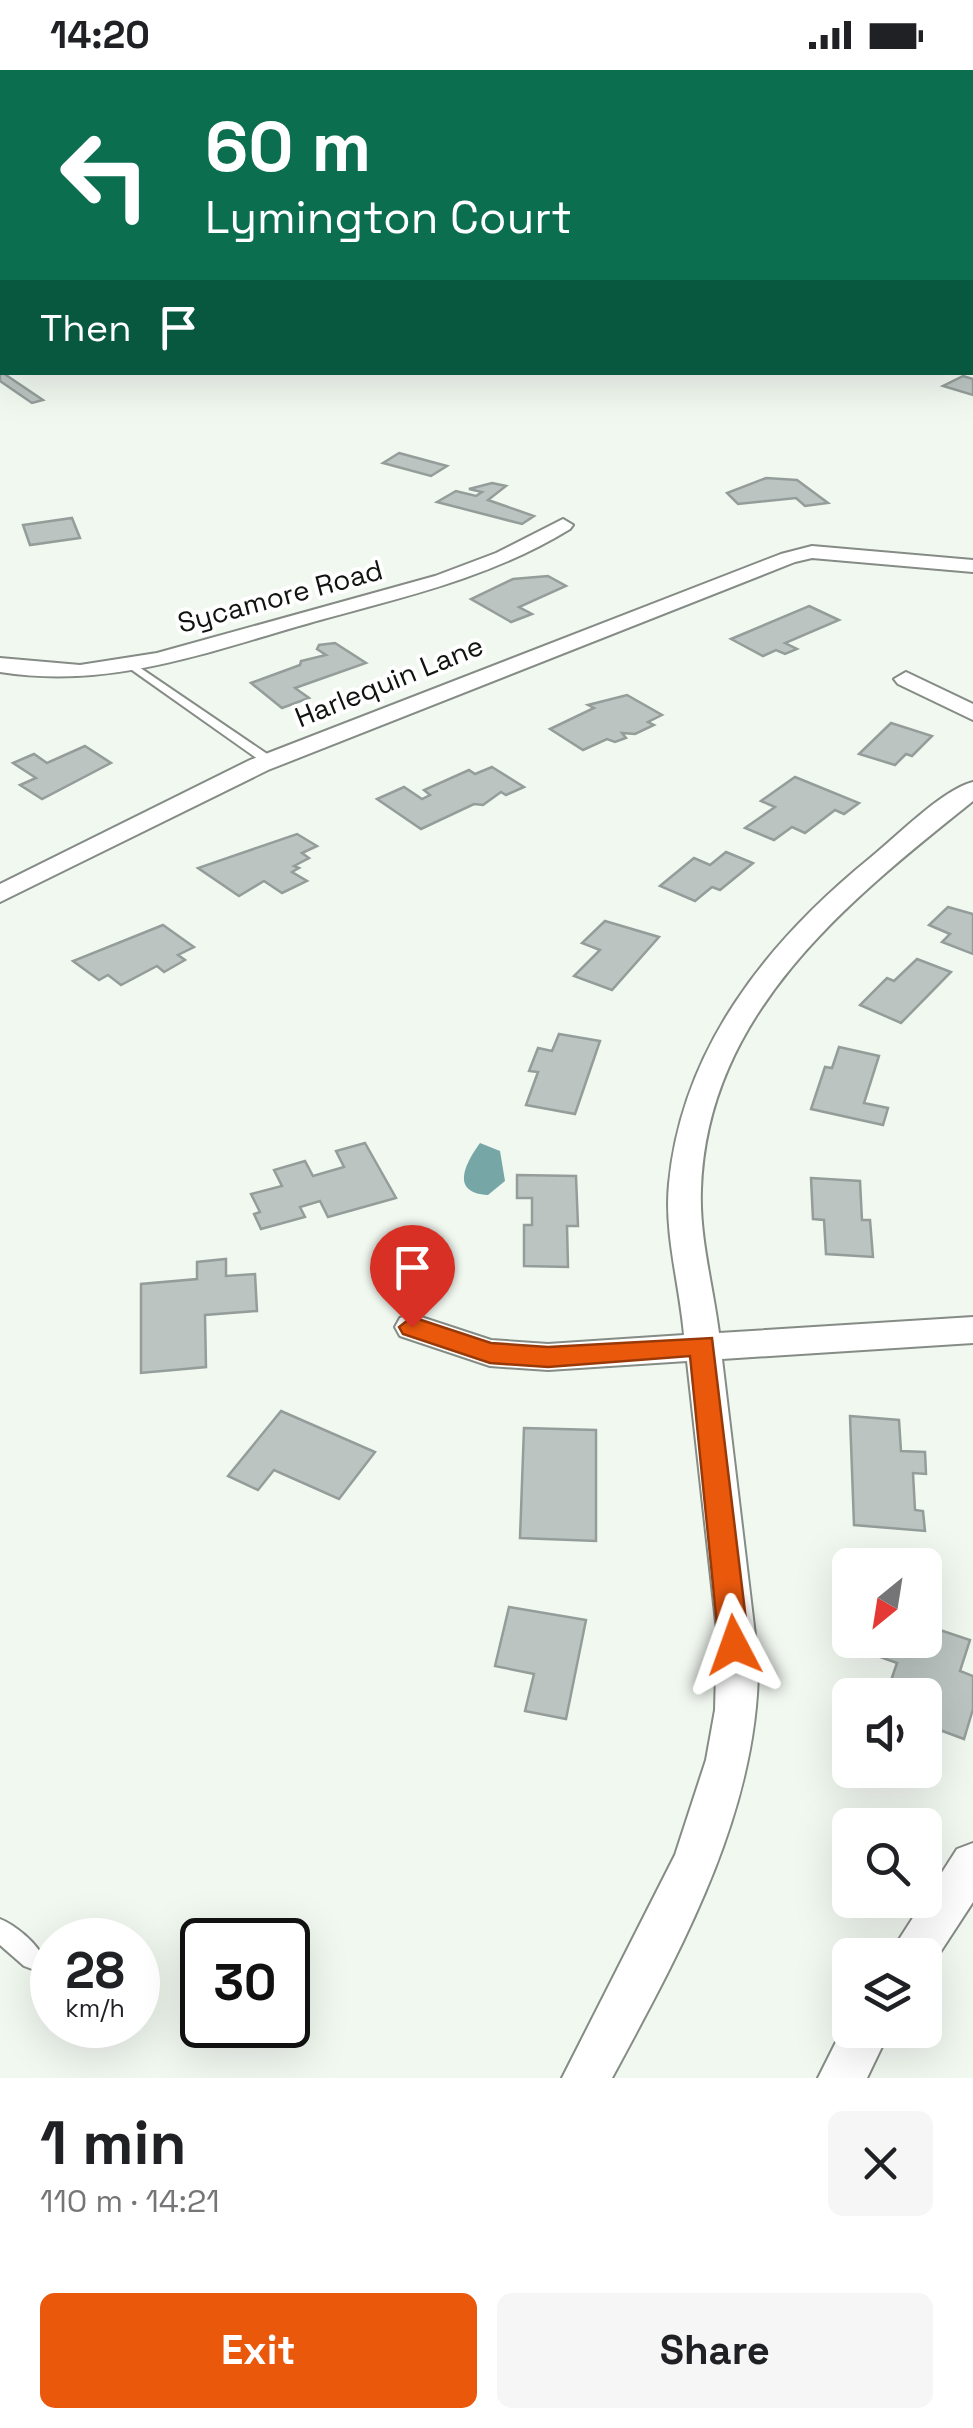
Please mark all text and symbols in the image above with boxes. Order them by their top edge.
text: 14:20 [50,11,150,59]
text: 60 m [205,102,371,191]
icon: left [40,110,170,240]
text: Lymington Court [205,189,572,246]
icon: arrive [151,300,206,355]
text: Then [40,304,131,352]
street label: Sycamore Road [173,551,387,641]
street label: Harlequin Lane [290,627,488,735]
pin [370,1225,455,1328]
icon: arrive [385,1240,440,1295]
north arrow [832,1548,942,1658]
map controls [832,1548,942,2048]
position arrow [682,1593,786,1697]
button: sound [832,1678,942,1788]
button: search [832,1808,942,1918]
speed limit sign: 30 [180,1918,310,2048]
button: layers [832,1938,942,2048]
text: 28 [65,1939,125,2003]
text: km/h [65,1992,125,2024]
text: 1 min [40,2105,187,2182]
button: close [828,2111,933,2216]
text: 110 m · 14:21 [40,2181,220,2221]
button: Exit [40,2293,477,2408]
button: Share [497,2293,933,2408]

